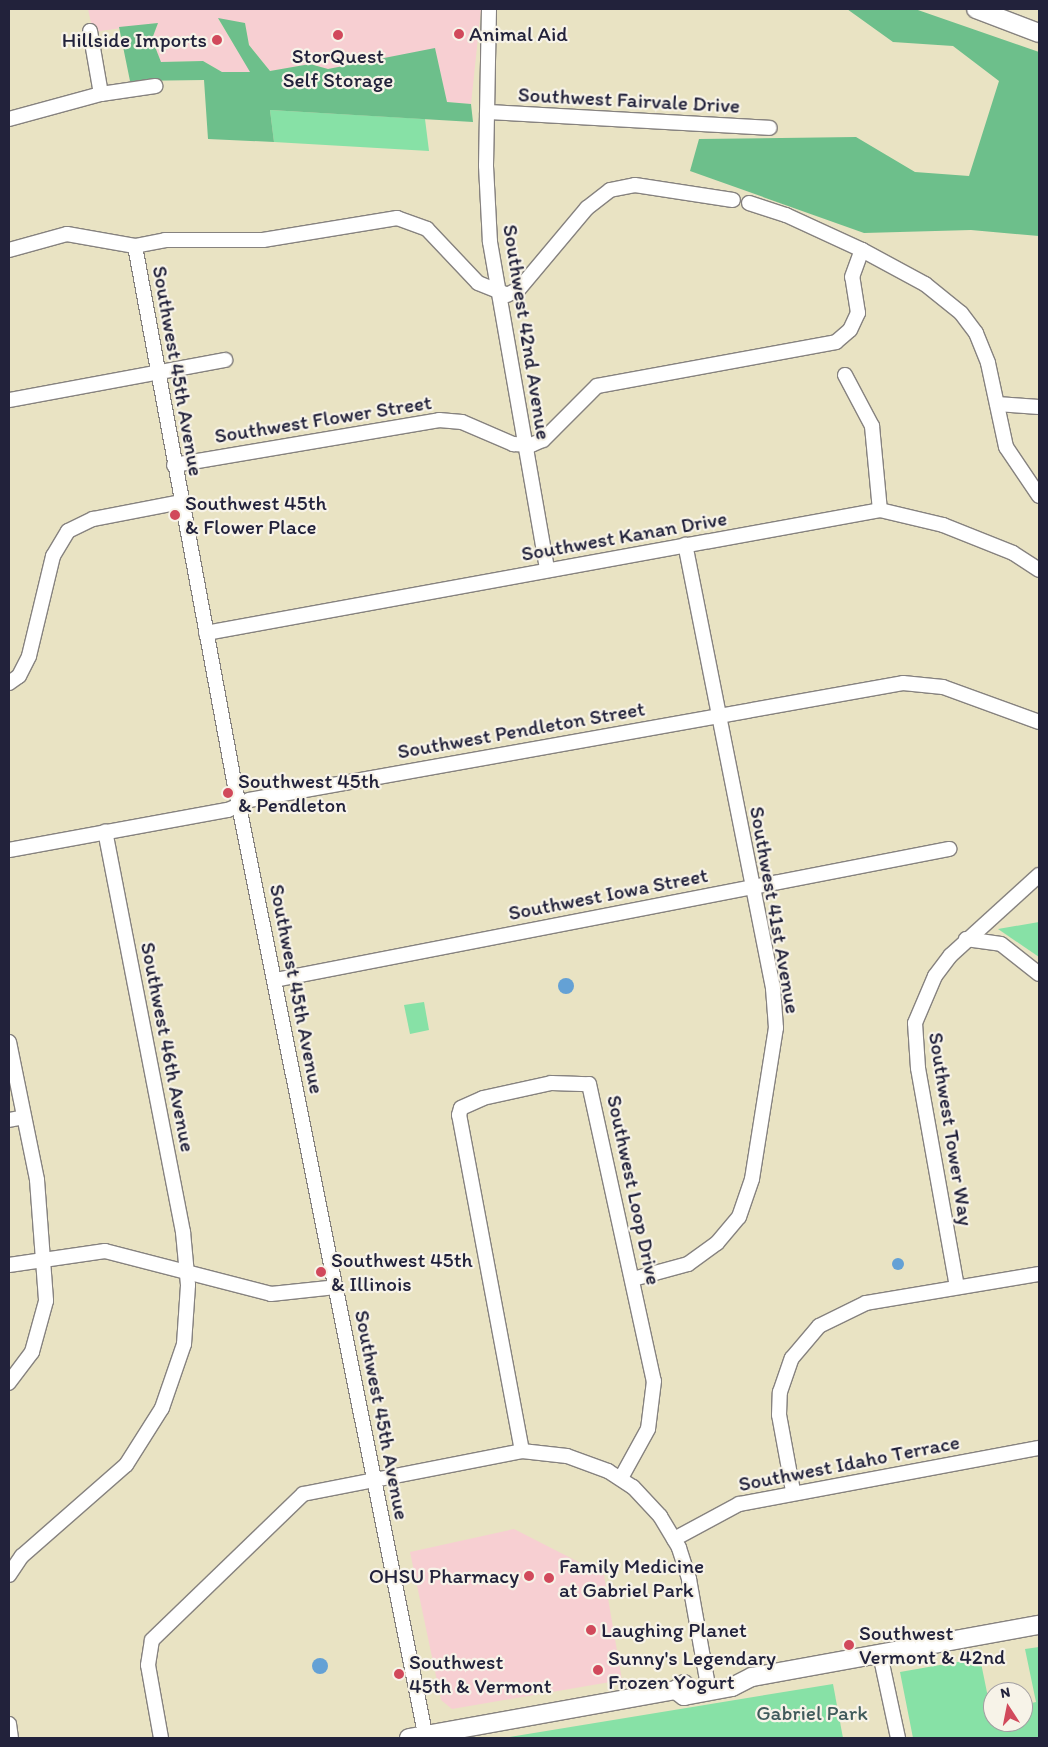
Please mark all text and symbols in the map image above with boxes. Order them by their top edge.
place label: Animal Aid [469,21,568,47]
place label: Hillside Imports [62,27,207,53]
marker: Animal Aid [453,28,465,40]
marker: StorQuest Self Storage [332,29,344,41]
marker: Hillside Imports [211,34,223,46]
place label: StorQuest Self Storage [283,43,393,93]
street label: Southwest Fairvale Drive [517,82,741,118]
street label: Southwest 42nd Avenue [498,223,556,441]
street label: Southwest 45th Avenue [147,265,209,477]
street label: Southwest Flower Street [213,389,433,449]
place label: Southwest 45th & Flower Place [185,490,326,540]
street label: Southwest Kanan Drive [519,505,729,567]
marker: Southwest 45th & Flower Place [169,509,181,521]
street label: Southwest Pendleton Street [396,696,646,764]
place label: Southwest 45th & Pendleton [238,768,379,818]
marker: Southwest 45th & Pendleton [222,787,234,799]
street label: Southwest 41st Avenue [744,805,806,1015]
street label: Southwest Iowa Street [506,862,710,926]
street label: Southwest 45th Avenue [264,883,330,1095]
street label: Southwest 46th Avenue [135,941,201,1153]
street label: Southwest Tower Way [923,1031,979,1227]
street label: Southwest Loop Drive [601,1092,667,1288]
place label: Southwest 45th & Illinois [331,1247,472,1297]
marker: Southwest 45th & Illinois [315,1266,327,1278]
street label: Southwest 45th Avenue [349,1309,415,1521]
street label: Southwest Idaho Terrace [738,1429,960,1497]
place label: Family Medicine at Gabriel Park [559,1553,704,1603]
place label: OHSU Pharmacy [369,1563,519,1589]
marker: OHSU Pharmacy [523,1570,535,1582]
marker: Family Medicine at Gabriel Park [543,1572,555,1584]
place label: Laughing Planet [601,1617,746,1643]
place label: Southwest Vermont & 42nd [859,1620,1006,1670]
marker: Laughing Planet [585,1624,597,1636]
marker: Southwest Vermont & 42nd [843,1639,855,1651]
place label: Sunny's Legendary Frozen Yogurt [608,1645,775,1695]
place label: Southwest 45th & Vermont [409,1649,552,1699]
marker: Sunny's Legendary Frozen Yogurt [592,1664,604,1676]
marker: Southwest 45th & Vermont [393,1668,405,1680]
north arrow [983,1682,1033,1732]
text: N [999,1684,1011,1702]
park label: Gabriel Park [756,1700,868,1726]

